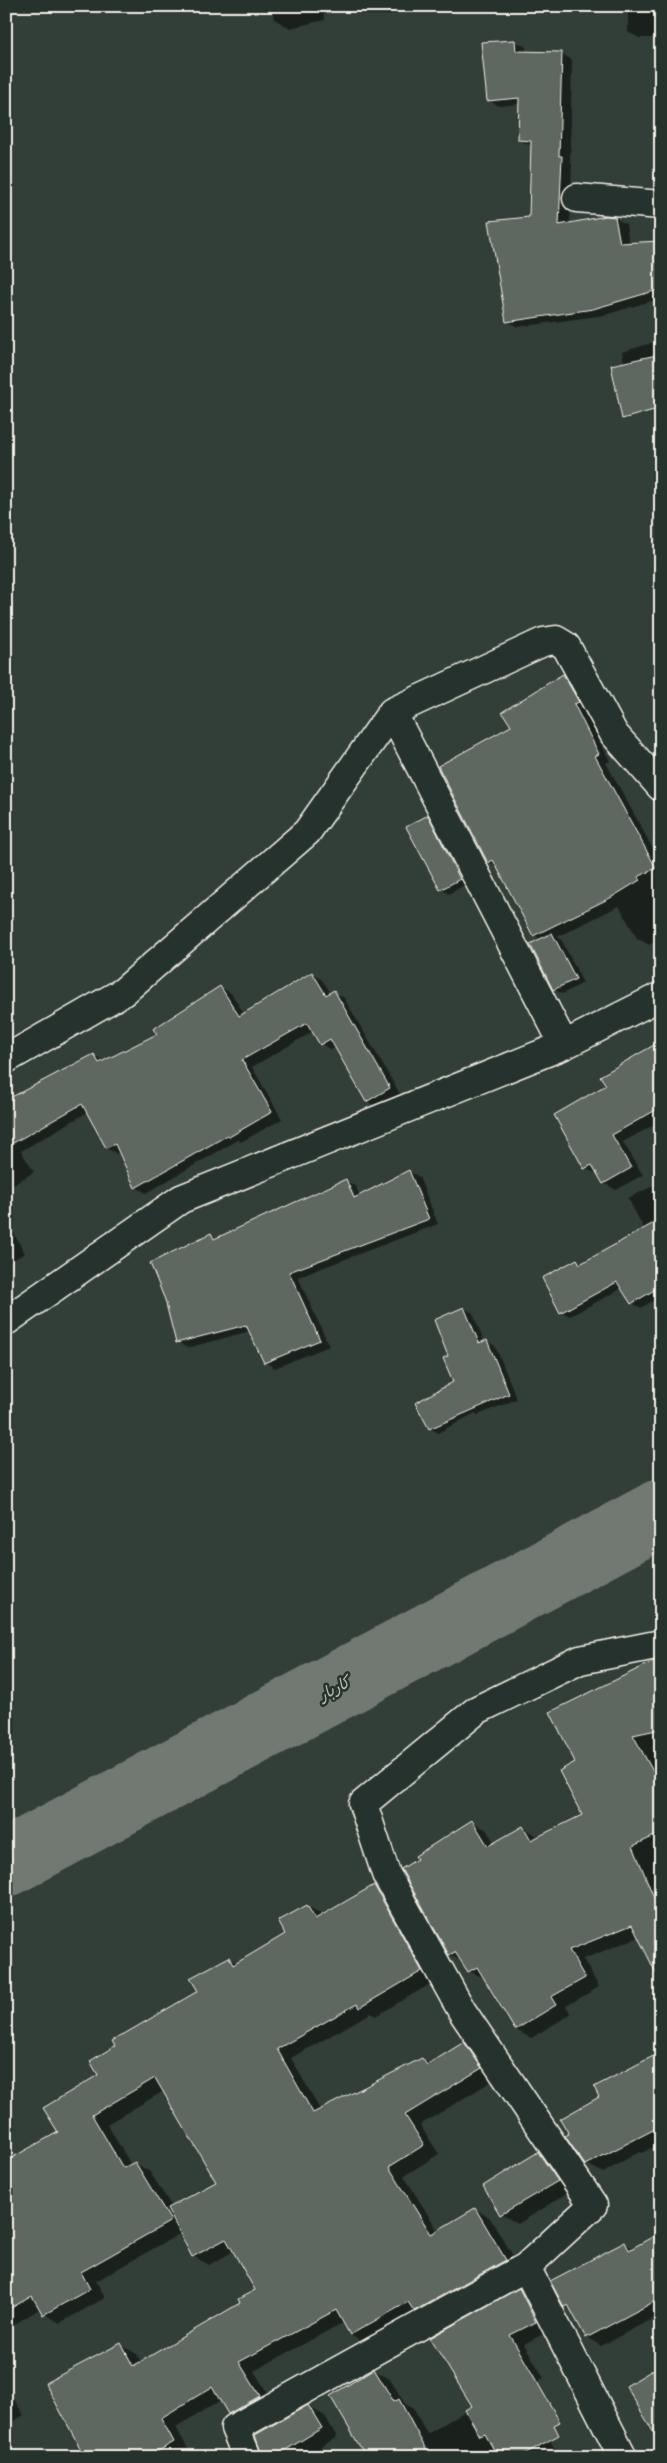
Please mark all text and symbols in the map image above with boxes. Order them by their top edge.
water label: کاربار [313,1669,358,1709]

